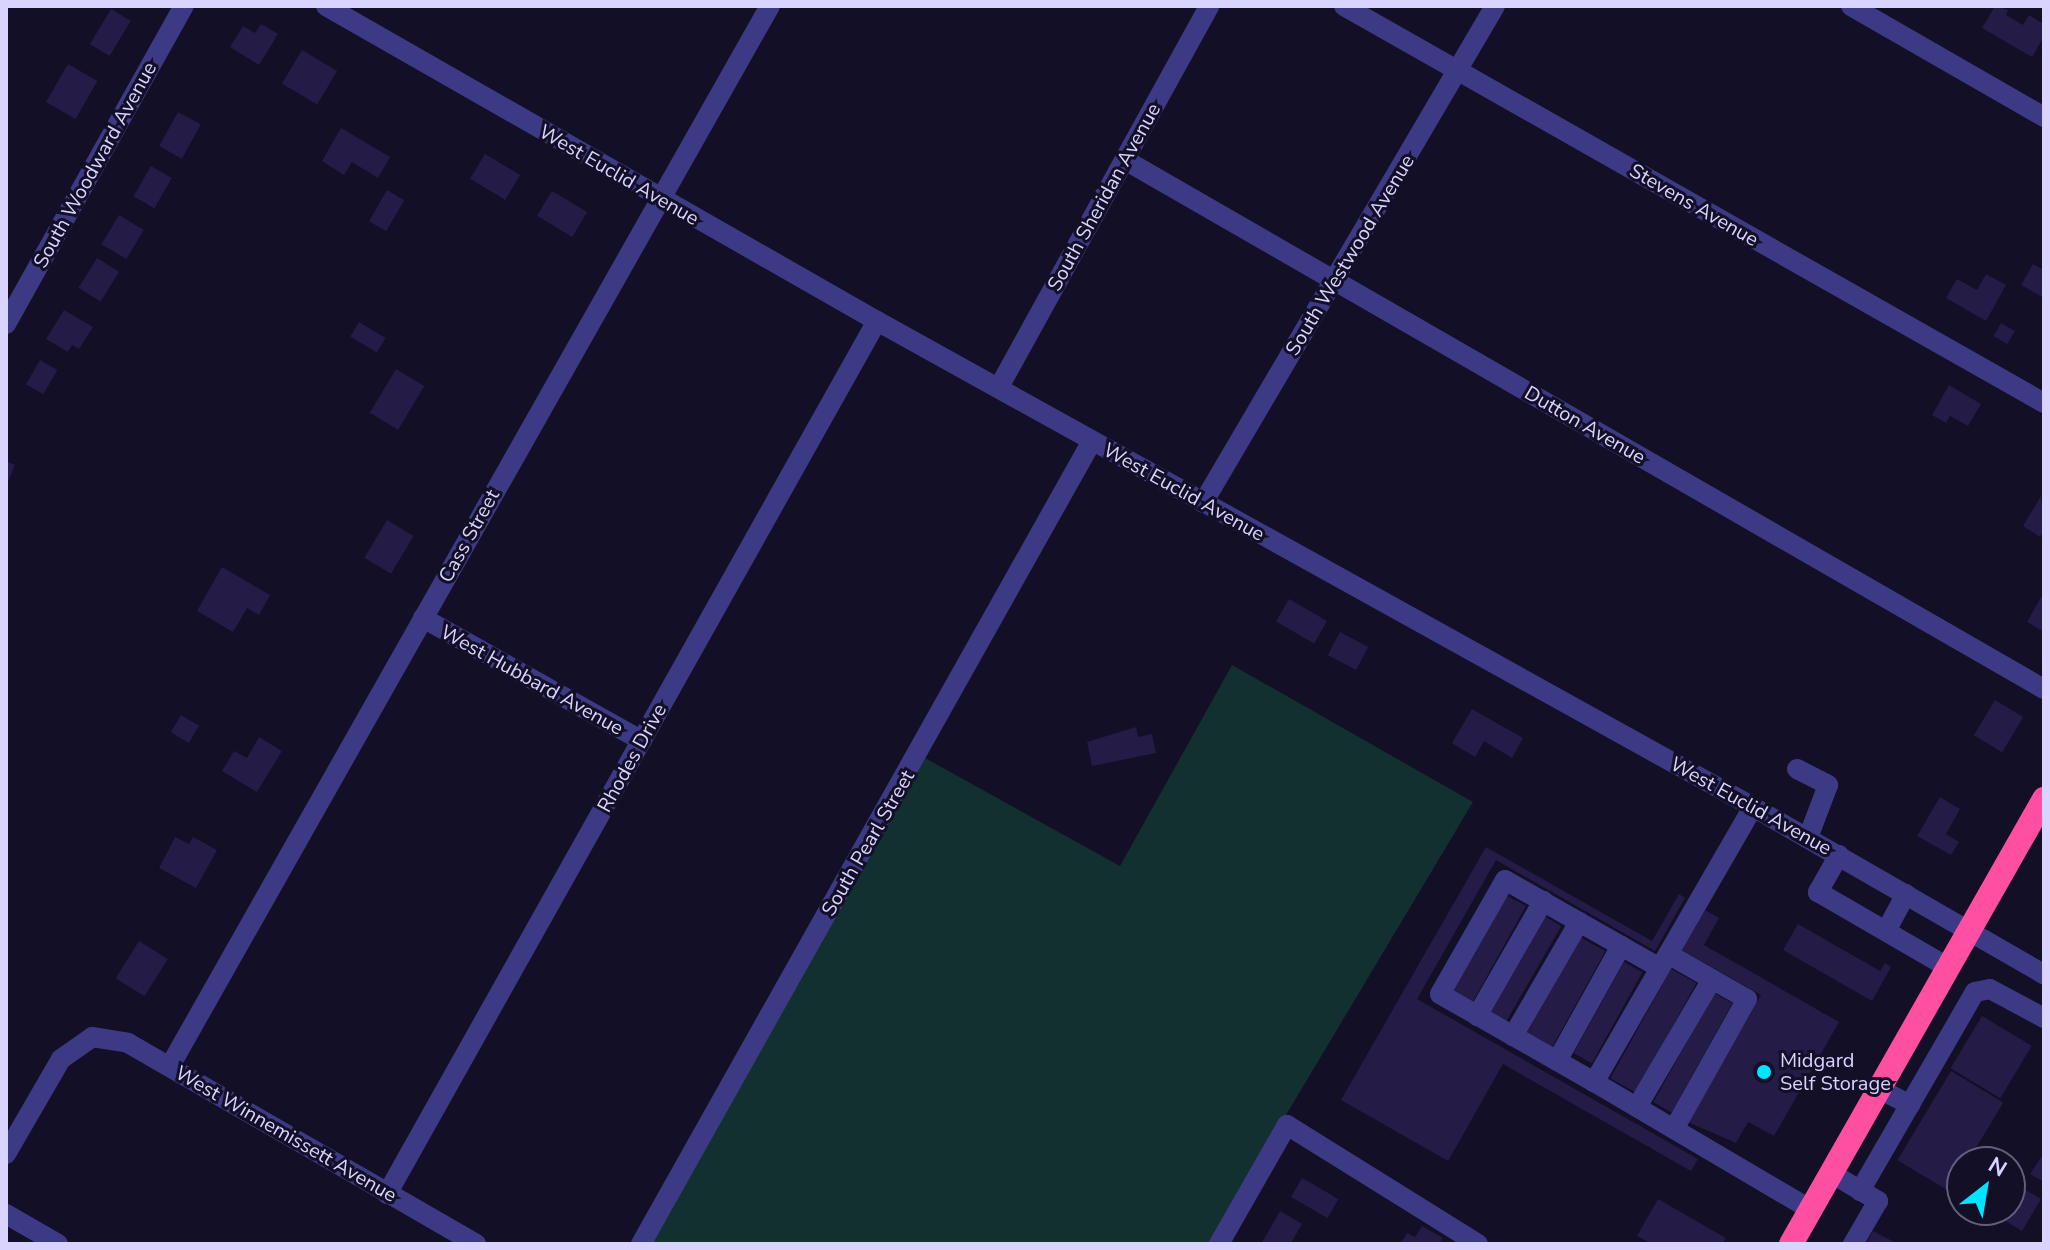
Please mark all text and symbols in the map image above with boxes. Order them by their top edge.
street label: South Woodward Avenue [28,58,162,272]
street label: South Sheridan Avenue [1042,99,1166,295]
street label: West Euclid Avenue [535,119,703,231]
street label: South Westwood Avenue [1280,150,1420,360]
street label: Stevens Avenue [1625,158,1763,252]
street label: Dutton Avenue [1520,381,1650,469]
street label: West Euclid Avenue [1099,438,1269,546]
street label: Cass Street [434,485,504,587]
street label: West Hubbard Avenue [436,620,628,740]
street label: Rhodes Drive [592,700,672,816]
street label: West Euclid Avenue [1666,752,1836,860]
street label: South Pearl Street [817,766,919,920]
place label: Midgard Self Storage [1780,1048,1891,1095]
street label: West Winnemissett Avenue [171,1061,401,1207]
marker: Midgard Self Storage [1755,1063,1773,1081]
north arrow [1946,1146,2026,1226]
text: N [1983,1150,2012,1184]

